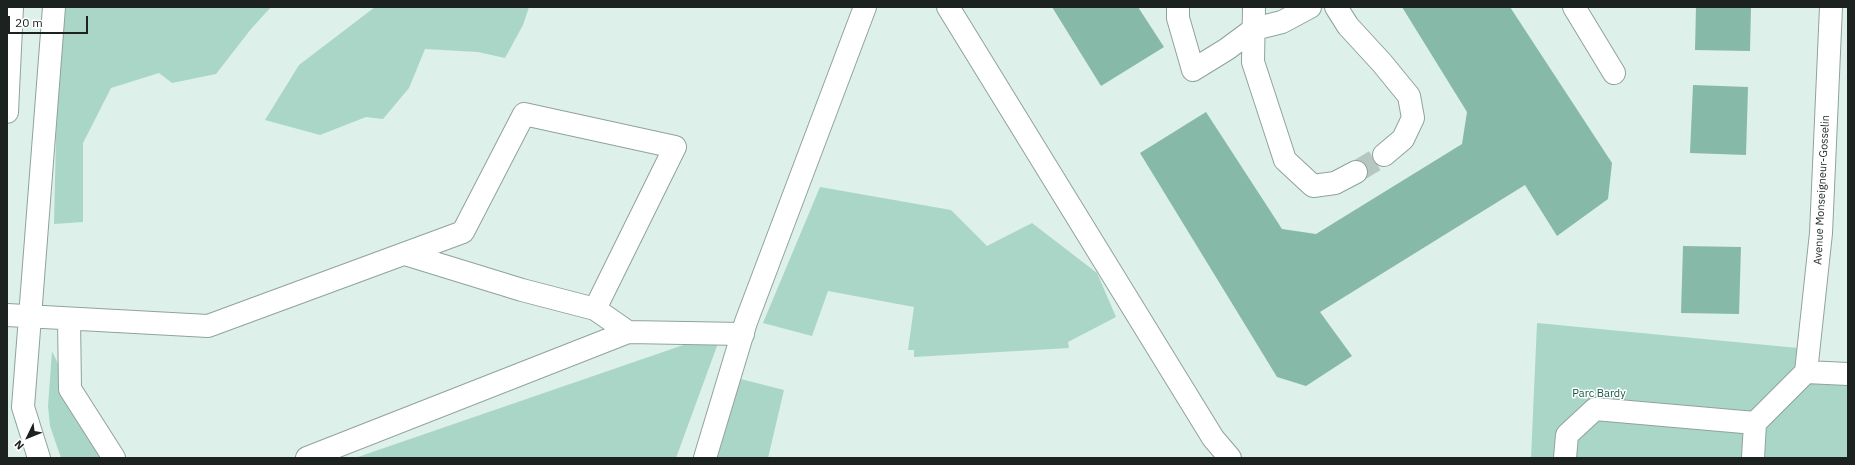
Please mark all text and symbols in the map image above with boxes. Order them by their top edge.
scale bar [10,8,90,34]
text: 20 m [15,15,43,30]
street label: Avenue Monseigneur-Gosselin [1811,115,1833,265]
park label: Parc Bardy [1572,387,1626,401]
north arrow [8,417,48,457]
text: N [11,437,27,453]

